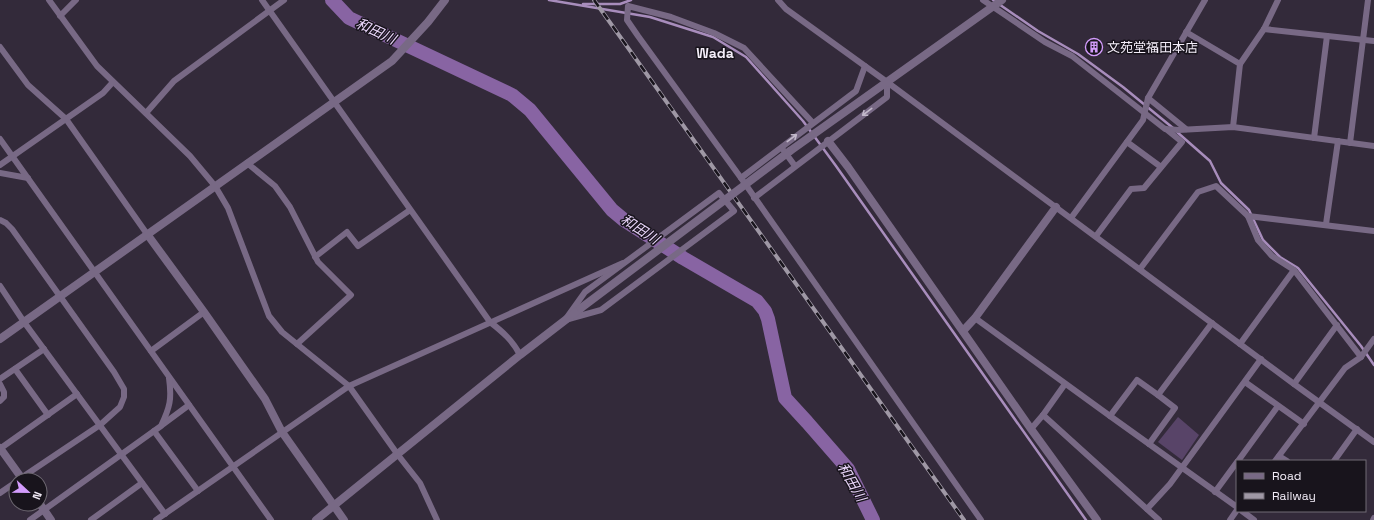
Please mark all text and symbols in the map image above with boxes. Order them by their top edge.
water label: 和田川 [353,14,401,49]
building icon: 文苑堂福田本店 [1084,37,1104,57]
place label: 文苑堂福田本店 [1107,39,1198,56]
district label: Wada [696,44,734,62]
one-way arrow [862,107,873,116]
one-way arrow [787,134,798,142]
water label: 和田川 [617,210,664,249]
water label: 和田川 [834,459,871,506]
legend [1236,460,1366,512]
text: Road [1272,468,1301,484]
north arrow [8,472,48,512]
text: Railway [1272,488,1316,504]
text: N [29,490,45,502]

